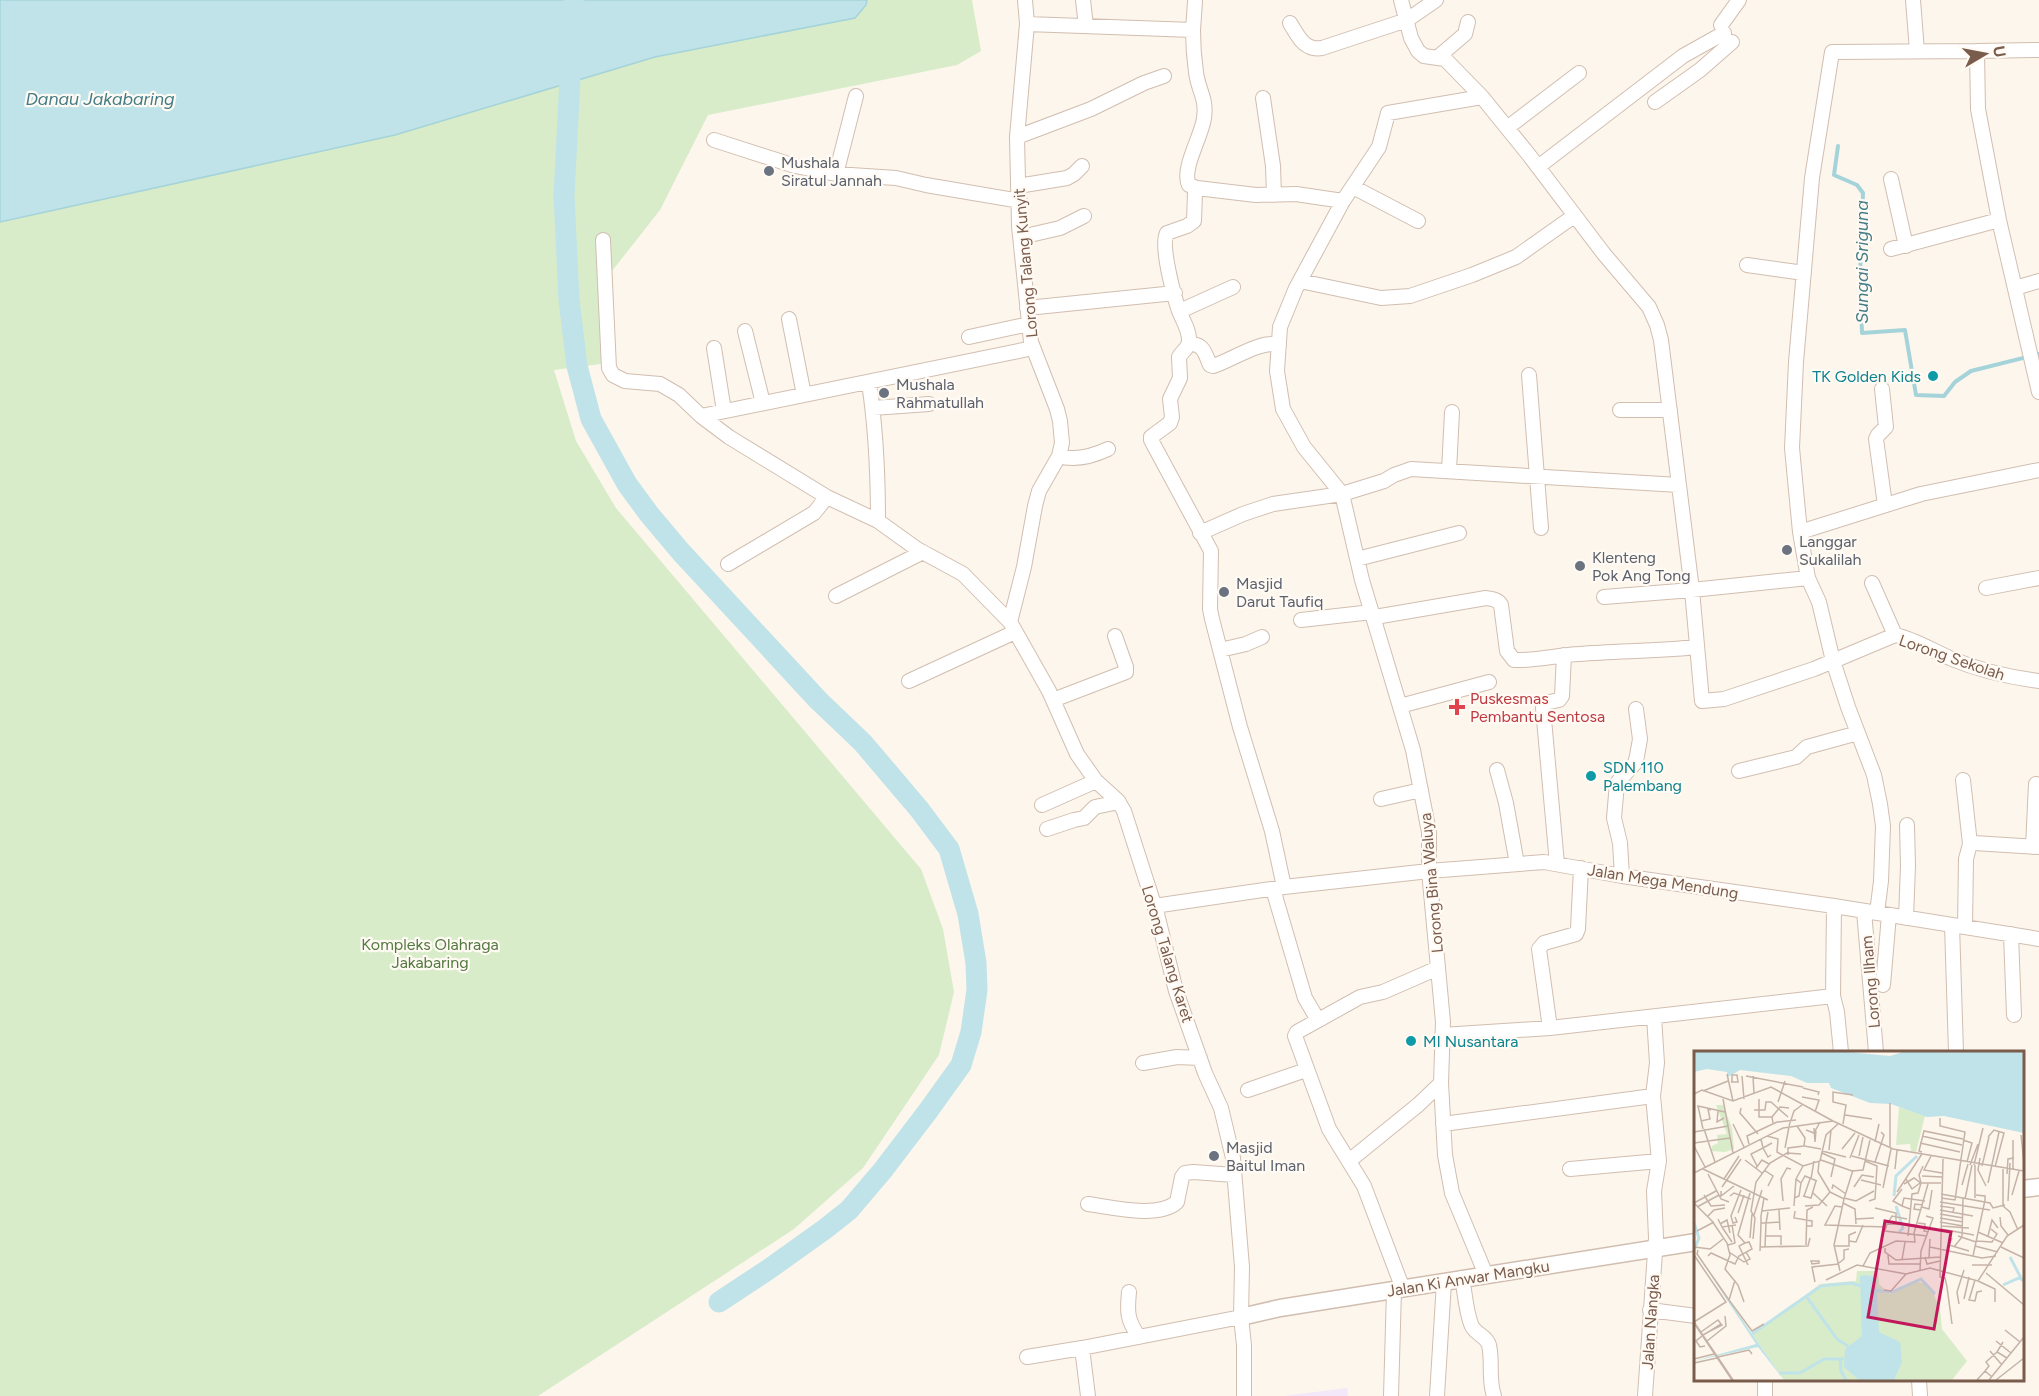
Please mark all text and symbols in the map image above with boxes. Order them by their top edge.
north arrow [1955,24,2015,84]
text: U [1989,44,2010,59]
water label: Danau Jakabaring [25,88,175,110]
place label: Mushala Siratul Jannah [781,153,882,190]
marker: Mushala Siratul Jannah [762,164,776,178]
street label: Lorong Talang Kunyit [1009,187,1042,339]
water label: Sungai Sriguna [1851,200,1873,324]
place label: TK Golden Kids [1812,367,1921,386]
marker: TK Golden Kids [1926,369,1940,383]
place label: Mushala Rahmatullah [896,375,984,412]
marker: Mushala Rahmatullah [877,386,891,400]
place label: Langgar Sukalilah [1799,532,1861,569]
marker: Langgar Sukalilah [1780,543,1794,557]
place label: Klenteng Pok Ang Tong [1592,548,1691,585]
marker: Klenteng Pok Ang Tong [1573,559,1587,573]
place label: Masjid Darut Taufiq [1236,574,1323,611]
marker: Masjid Darut Taufiq [1217,585,1231,599]
street label: Lorong Sekolah [1896,630,2007,684]
place label: Puskesmas Pembantu Sentosa [1470,689,1605,726]
marker: Puskesmas Pembantu Sentosa [1448,698,1466,716]
place label: SDN 110 Palembang [1603,758,1682,795]
marker: SDN 110 Palembang [1584,769,1598,783]
street label: Lorong Bina Waluya [1416,812,1447,954]
street label: Jalan Mega Mendung [1586,860,1740,903]
street label: Lorong Talang Karet [1138,883,1197,1025]
park label: Kompleks Olahraga Jakabaring [361,935,499,972]
street label: Lorong Ilham [1857,935,1884,1029]
place label: MI Nusantara [1423,1032,1518,1051]
marker: MI Nusantara [1404,1034,1418,1048]
inset map [1694,1051,2024,1381]
place label: Masjid Baitul Iman [1226,1138,1305,1175]
marker: Masjid Baitul Iman [1207,1149,1221,1163]
street label: Jalan Ki Anwar Mangku [1385,1256,1551,1301]
street label: Jalan Nangka [1638,1274,1663,1370]

